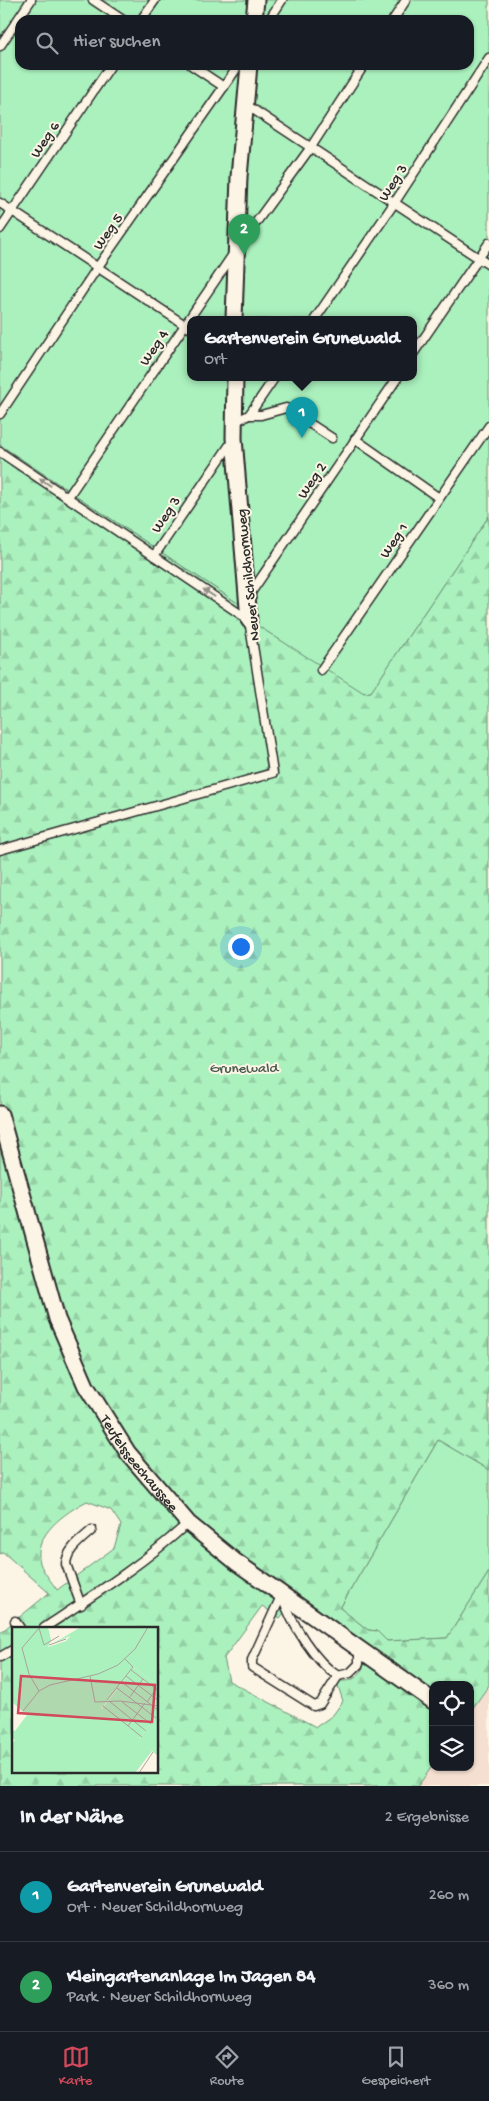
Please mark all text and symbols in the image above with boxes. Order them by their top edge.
search box [15,15,474,70]
icon: search [33,29,61,57]
text: Hier suchen [73,31,160,54]
street label: Weg 6 [27,118,65,162]
street label: Weg 3 [375,161,412,205]
street label: Weg 5 [90,210,128,254]
pin: 2 [228,214,260,255]
popup [187,316,417,381]
street label: Weg 4 [136,327,173,370]
text: Gartenverein Grunewald [204,328,400,351]
text: Ort [204,351,226,370]
pin: 1 [286,397,318,438]
street label: Weg 2 [294,460,331,503]
one-way arrow [39,477,52,487]
street label: Weg 3 [148,493,186,537]
street label: Neuer Schildhornweg [233,508,265,642]
street label: Weg 1 [376,520,413,562]
one-way arrow [202,588,216,598]
your location [228,934,254,960]
park label: Grunewald [210,1060,280,1078]
street label: Teufelsseechaussee [95,1411,182,1517]
inset map [12,1627,159,1774]
map controls [429,1681,474,1771]
button: locate [429,1681,474,1726]
button: layers [429,1726,474,1771]
text: In der Nähe [20,1806,123,1831]
text: 2 Ergebnisse [385,1809,469,1828]
text: Gartenverein Grunewald [67,1876,262,1899]
text: 1 [33,1887,39,1906]
text: 260 m [429,1887,469,1906]
text: Ort · Neuer Schildhornweg [67,1899,243,1918]
text: Kleingartenanlage Im Jagen 84 [67,1966,315,1989]
text: 2 [32,1977,40,1996]
text: 360 m [428,1977,469,1996]
text: Park · Neuer Schildhornweg [67,1989,252,2008]
tab: Karte [59,2043,92,2090]
tab: Route [210,2043,244,2090]
tab: Gespeichert [362,2043,430,2090]

